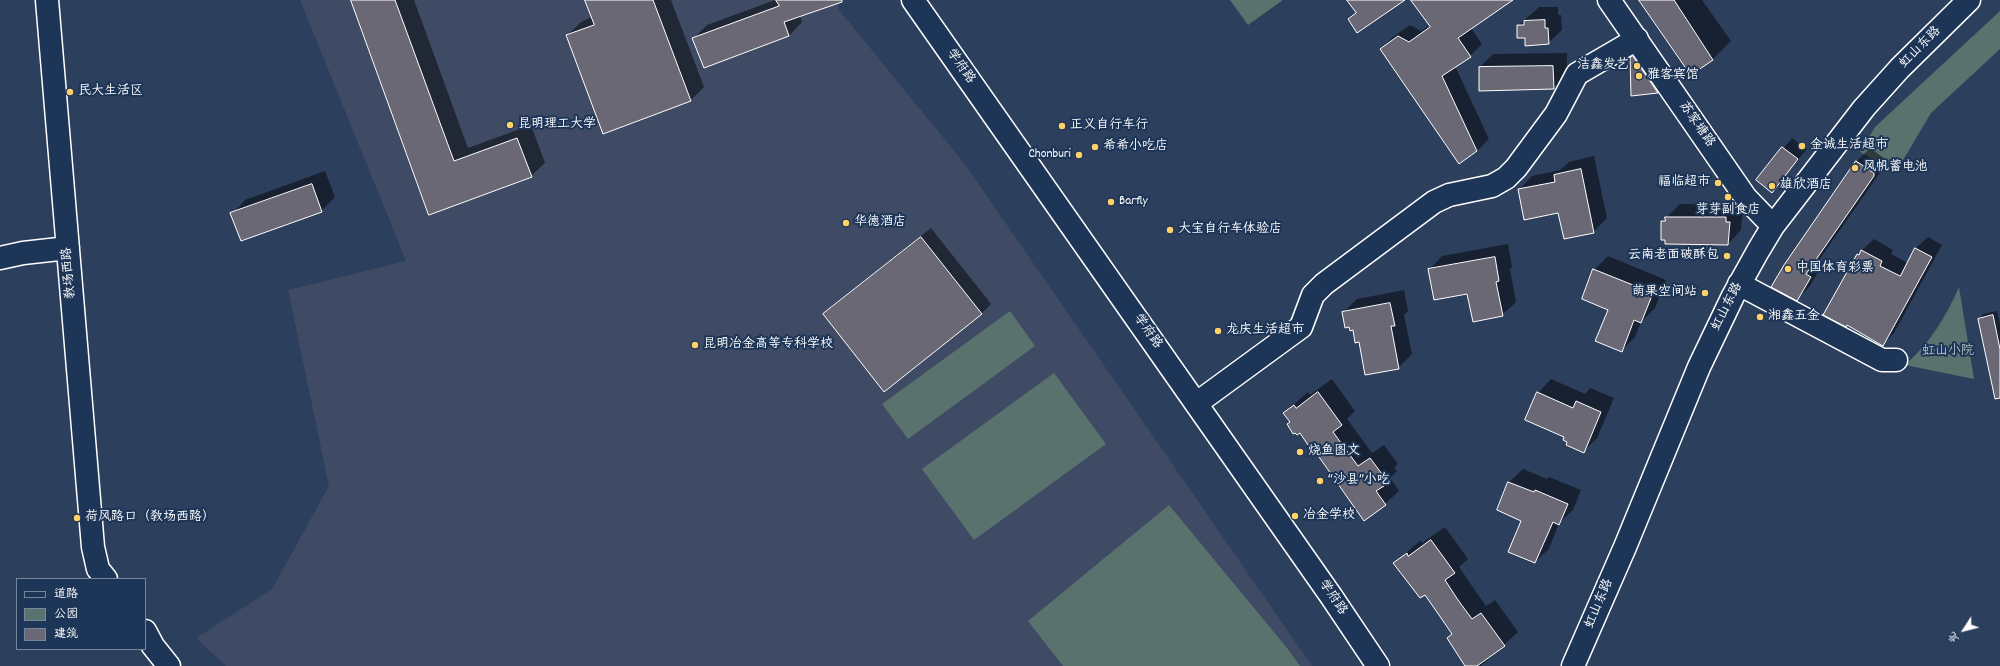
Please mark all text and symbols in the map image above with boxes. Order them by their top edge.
street label: 虹山东路 [1897,24,1945,72]
street label: 学府路 [942,47,978,87]
place label: 洁鑫发艺 [1577,58,1629,74]
marker: 洁鑫发艺 [1632,61,1642,71]
place label: 雅客宾馆 [1647,68,1699,84]
marker: 雅客宾馆 [1634,71,1644,81]
place label: 民大生活区 [78,84,143,100]
marker: 民大生活区 [65,87,75,97]
street label: 苏家塘路 [1675,99,1717,151]
place label: 昆明理工大学 [518,117,596,133]
place label: 正义自行车行 [1070,118,1148,134]
marker: 昆明理工大学 [505,120,515,130]
marker: 正义自行车行 [1057,121,1067,131]
place label: 金诚生活超市 [1810,138,1888,154]
place label: 希希小吃店 [1103,139,1168,155]
marker: 金诚生活超市 [1797,141,1807,151]
marker: 希希小吃店 [1090,142,1100,152]
place label: Chonburi [1028,147,1071,163]
marker: Chonburi [1074,150,1084,160]
place label: 风帆蓄电池 [1863,160,1928,176]
marker: 风帆蓄电池 [1850,163,1860,173]
place label: 福临超市 [1658,175,1710,191]
marker: 福临超市 [1713,178,1723,188]
place label: 雄欣酒店 [1780,178,1832,194]
marker: 雄欣酒店 [1767,181,1777,191]
marker: 芽芽副食店 [1723,192,1733,202]
place label: Barfly [1119,194,1148,210]
marker: Barfly [1106,197,1116,207]
place label: 芽芽副食店 [1696,203,1760,219]
place label: 华德酒店 [854,215,906,231]
marker: 华德酒店 [841,218,851,228]
place label: 大宝自行车体验店 [1178,222,1282,238]
marker: 大宝自行车体验店 [1165,225,1175,235]
street label: 教场西路 [60,246,80,300]
place label: 云南老面破酥包 [1628,248,1719,264]
marker: 云南老面破酥包 [1722,251,1732,261]
place label: 中国体育彩票 [1796,261,1874,277]
marker: 中国体育彩票 [1783,264,1793,274]
street label: 虹山东路 [1709,280,1747,334]
place label: 萌果空间站 [1632,285,1697,301]
marker: 萌果空间站 [1700,288,1710,298]
place label: 湘鑫五金 [1768,309,1820,325]
street label: 学府路 [1129,312,1165,352]
marker: 湘鑫五金 [1755,312,1765,322]
place label: 龙庆生活超市 [1226,323,1304,339]
marker: 龙庆生活超市 [1213,326,1223,336]
place label: 昆明冶金高等专科学校 [703,337,833,353]
marker: 昆明冶金高等专科学校 [690,340,700,350]
park label: 虹山小院 [1922,344,1974,360]
place label: 烧鱼图文 [1308,444,1360,460]
marker: 烧鱼图文 [1295,447,1305,457]
place label: “沙县”小吃 [1328,473,1390,489]
marker: “沙县”小吃 [1315,476,1325,486]
place label: 冶金学校 [1303,508,1355,524]
place label: 荷风路口（教场西路） [85,510,215,526]
marker: 冶金学校 [1290,511,1300,521]
marker: 荷风路口（教场西路） [72,513,82,523]
street label: 学府路 [1315,577,1349,619]
street label: 虹山东路 [1583,577,1617,631]
legend [16,578,146,650]
text: 道路 [54,586,78,603]
text: 公园 [54,606,78,623]
north arrow [1944,610,1984,650]
text: 建筑 [54,626,78,643]
text: 北 [1945,628,1964,646]

